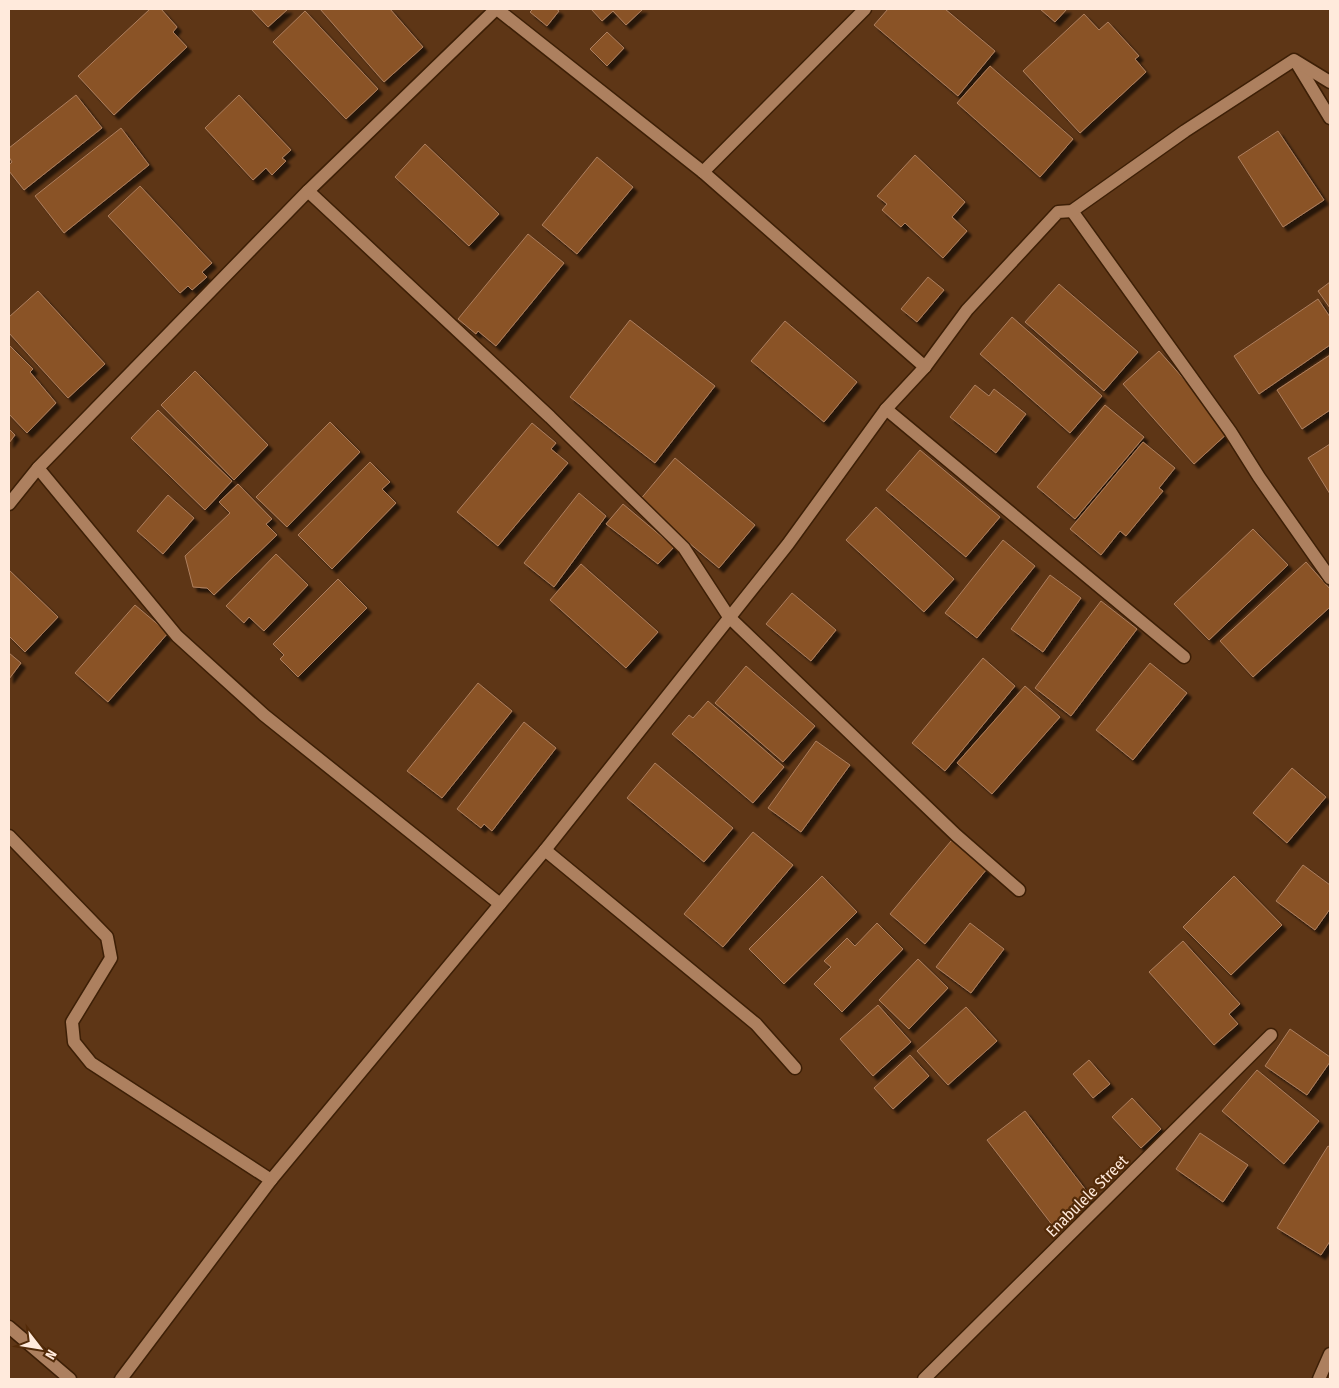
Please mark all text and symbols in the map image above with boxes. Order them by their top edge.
street label: Enabulele Street [1042,1151,1132,1241]
north arrow [15,1323,65,1373]
text: N [41,1346,60,1362]

